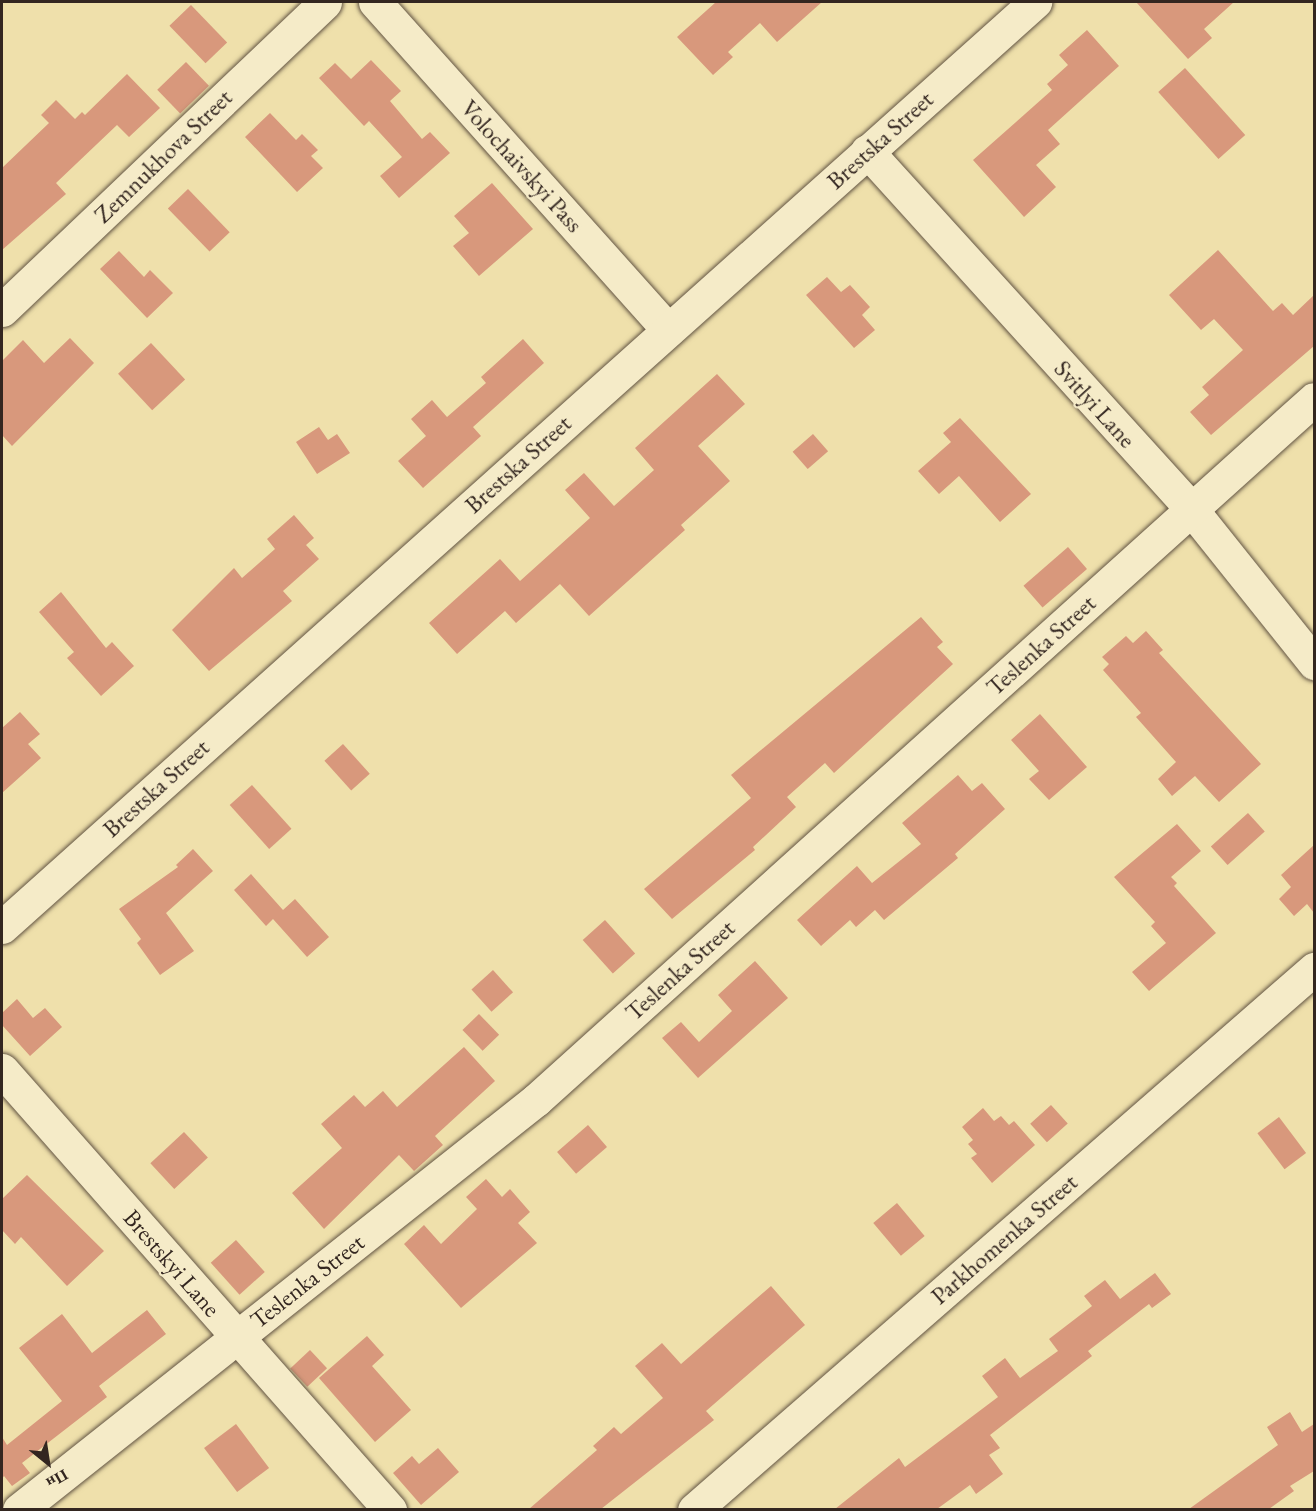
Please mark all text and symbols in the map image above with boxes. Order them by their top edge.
street label: Zemnukhova Street [88,83,238,229]
street label: Brestska Street [821,85,939,195]
street label: Volochaivskyi Pass [455,94,589,238]
street label: Svitlyi Lane [1048,354,1142,454]
street label: Brestska Street [459,409,577,519]
street label: Teslenka Street [981,589,1101,701]
street label: Brestska Street [97,733,215,843]
street label: Teslenka Street [620,914,740,1026]
street label: Parkhomenka Street [925,1168,1083,1310]
street label: Brestskyi Lane [118,1204,226,1322]
street label: Teslenka Street [244,1228,370,1334]
north arrow [18,1433,78,1493]
text: Пн [43,1464,72,1494]

